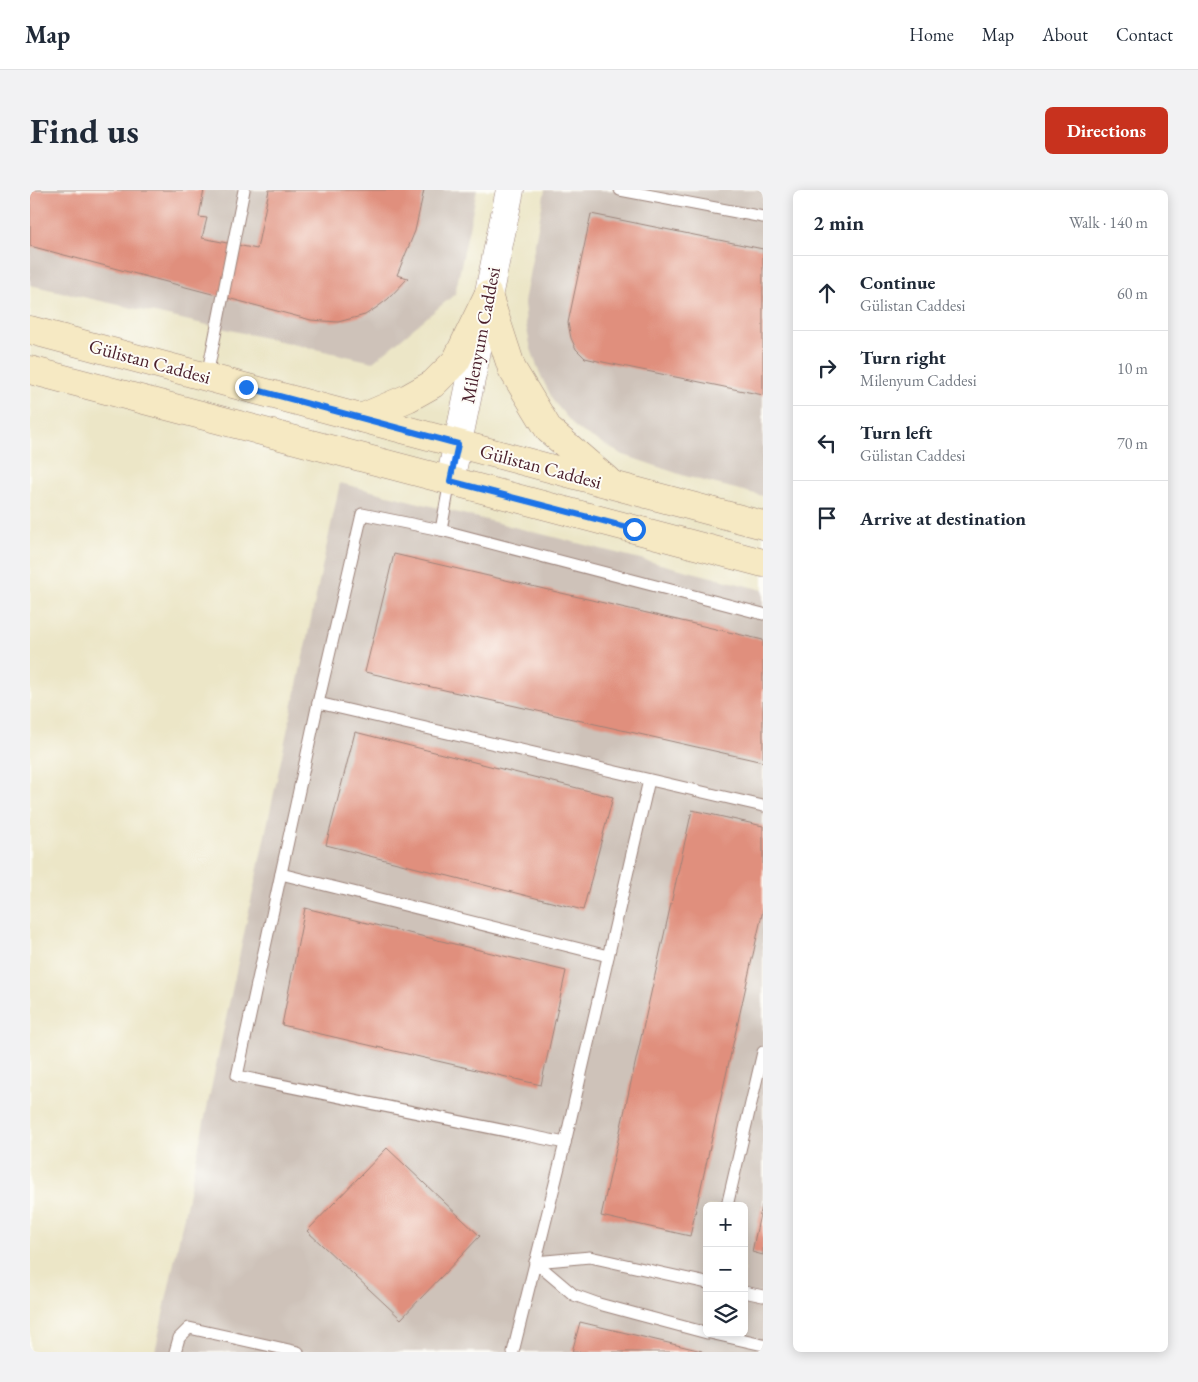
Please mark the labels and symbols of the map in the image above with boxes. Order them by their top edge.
street label: Milenyum Caddesi [455,264,506,405]
street label: Gülistan Caddesi [86,333,214,390]
route end [235,376,258,399]
street label: Gülistan Caddesi [477,438,605,495]
route start [623,518,646,541]

